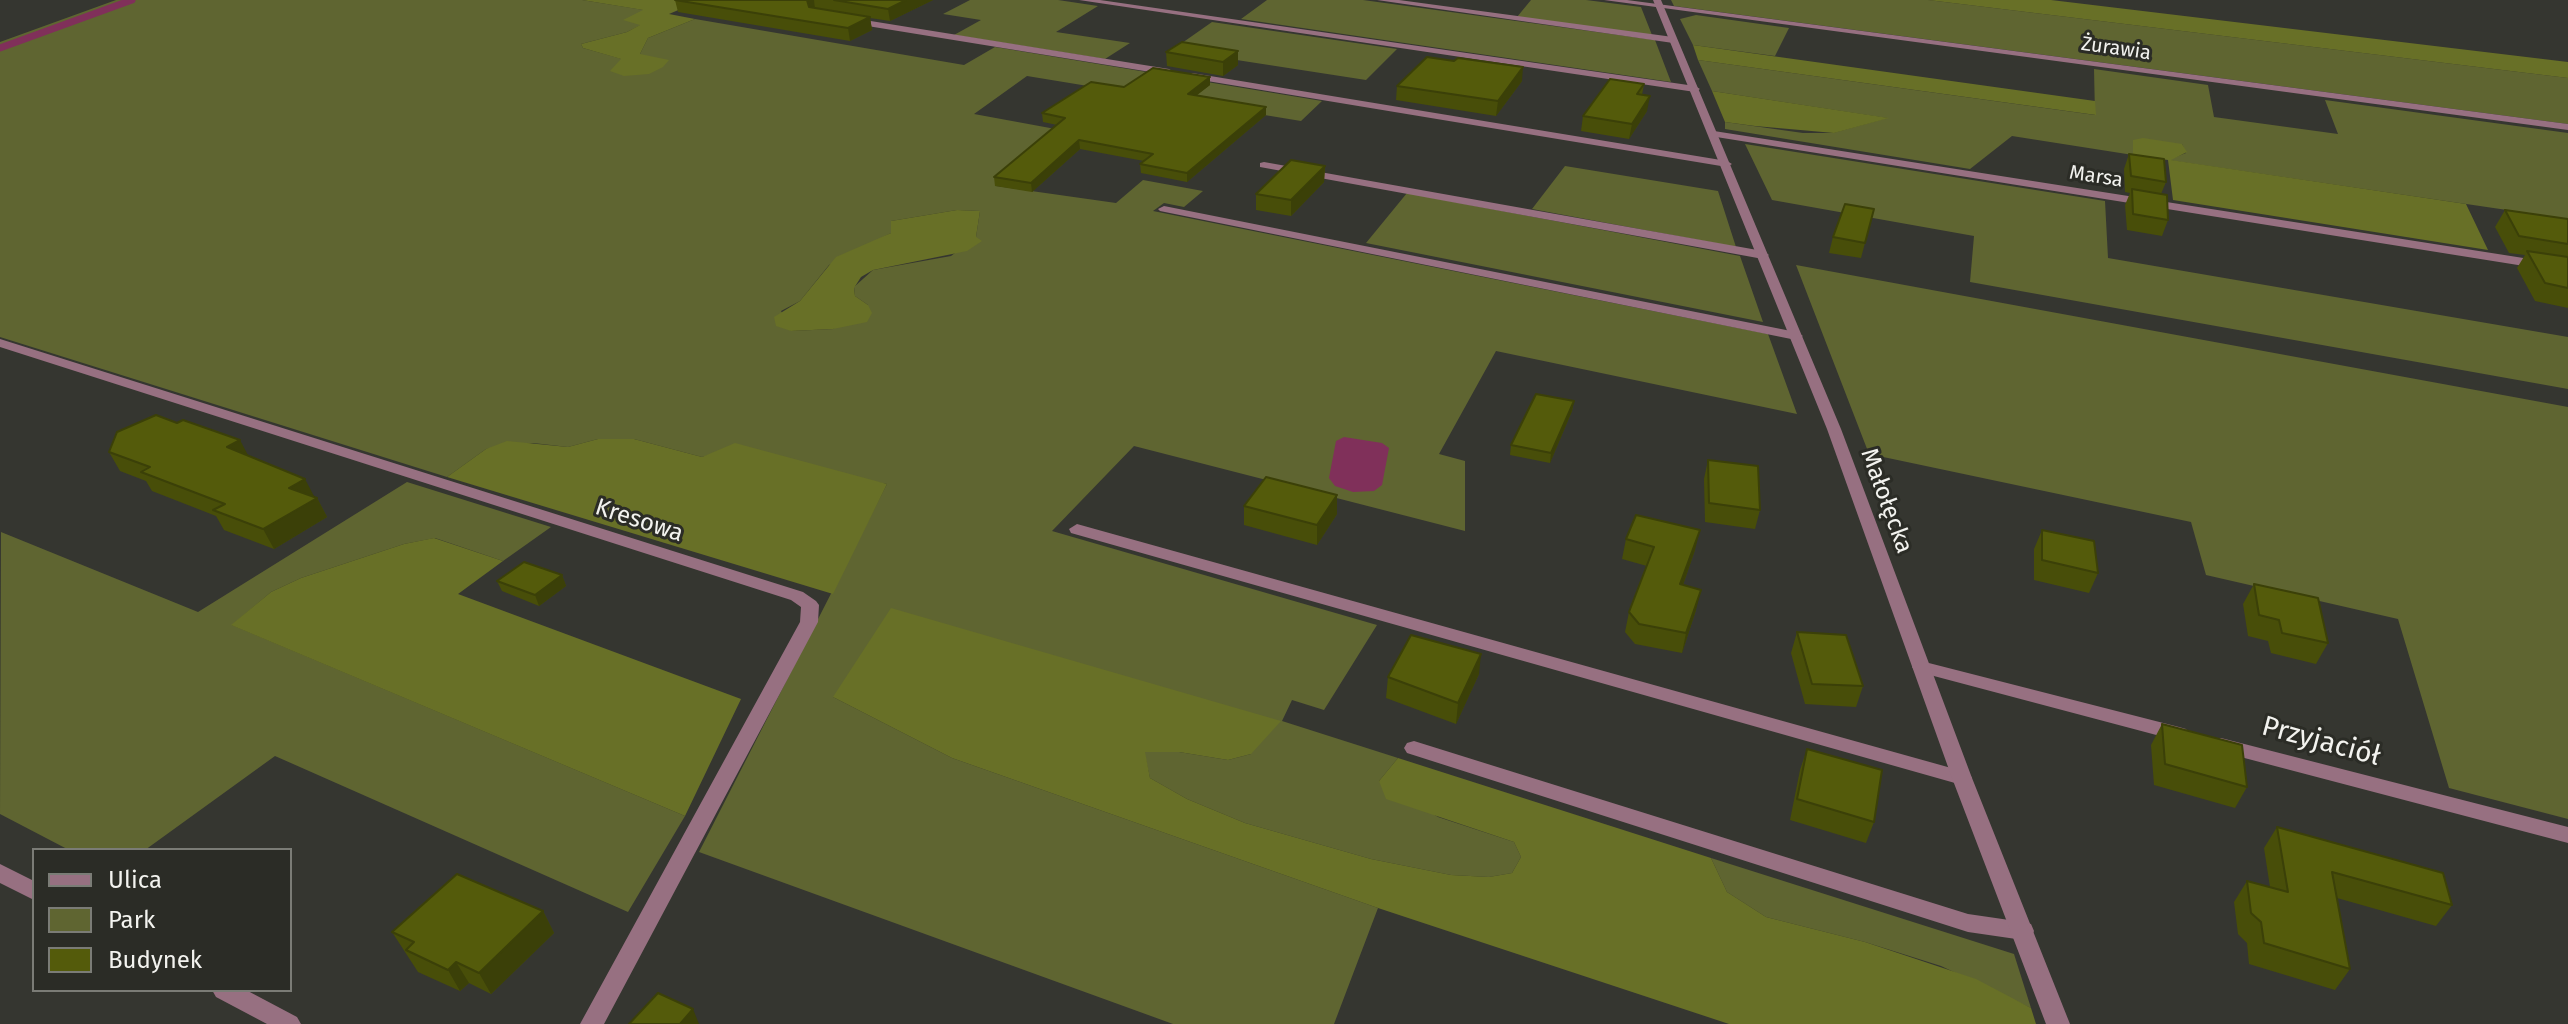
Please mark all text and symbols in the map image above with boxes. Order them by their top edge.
street label: Żurawia [2080,32,2152,66]
street label: Marsa [2068,161,2124,193]
street label: Małołęcka [1854,445,1918,557]
street label: Kresowa [591,493,687,549]
street label: Przyjaciół [2258,710,2384,774]
legend [32,848,292,992]
text: Ulica [108,866,162,894]
text: Park [108,906,155,934]
text: Budynek [108,946,202,974]

